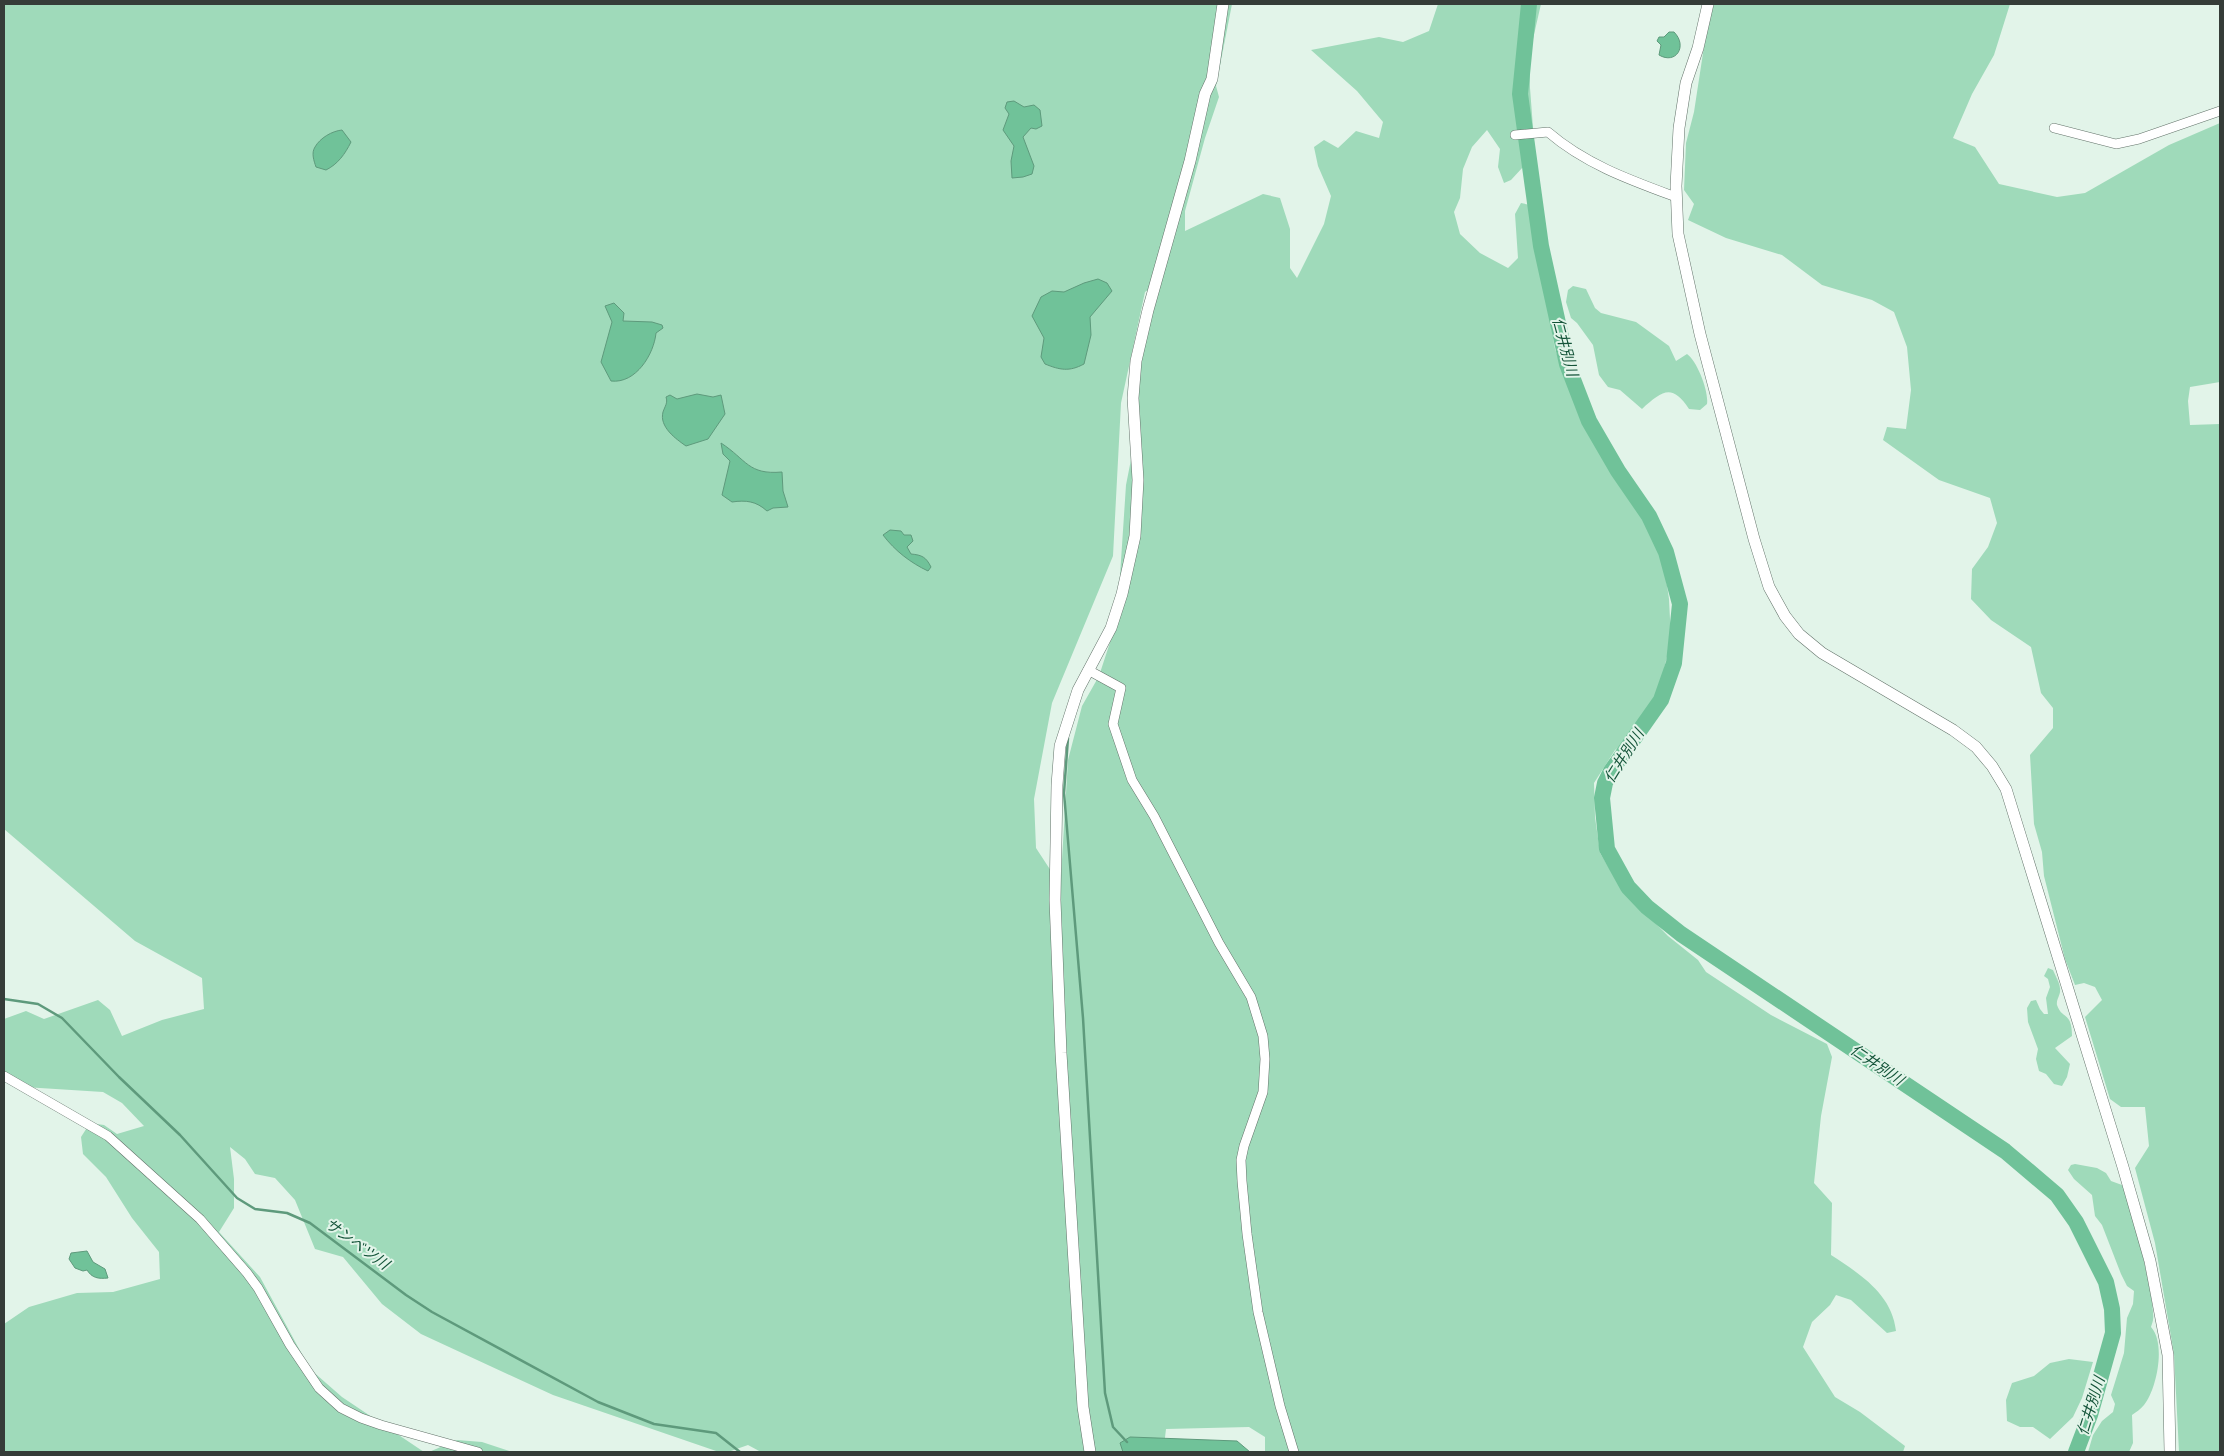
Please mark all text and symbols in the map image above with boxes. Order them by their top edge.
water label: 仁井別川 [1549,316,1582,380]
water label: 仁井別川 [1600,724,1649,786]
water label: 仁井別川 [1847,1041,1909,1090]
water label: サンベツ川 [321,1215,394,1274]
water label: 仁井別川 [2074,1373,2109,1437]

